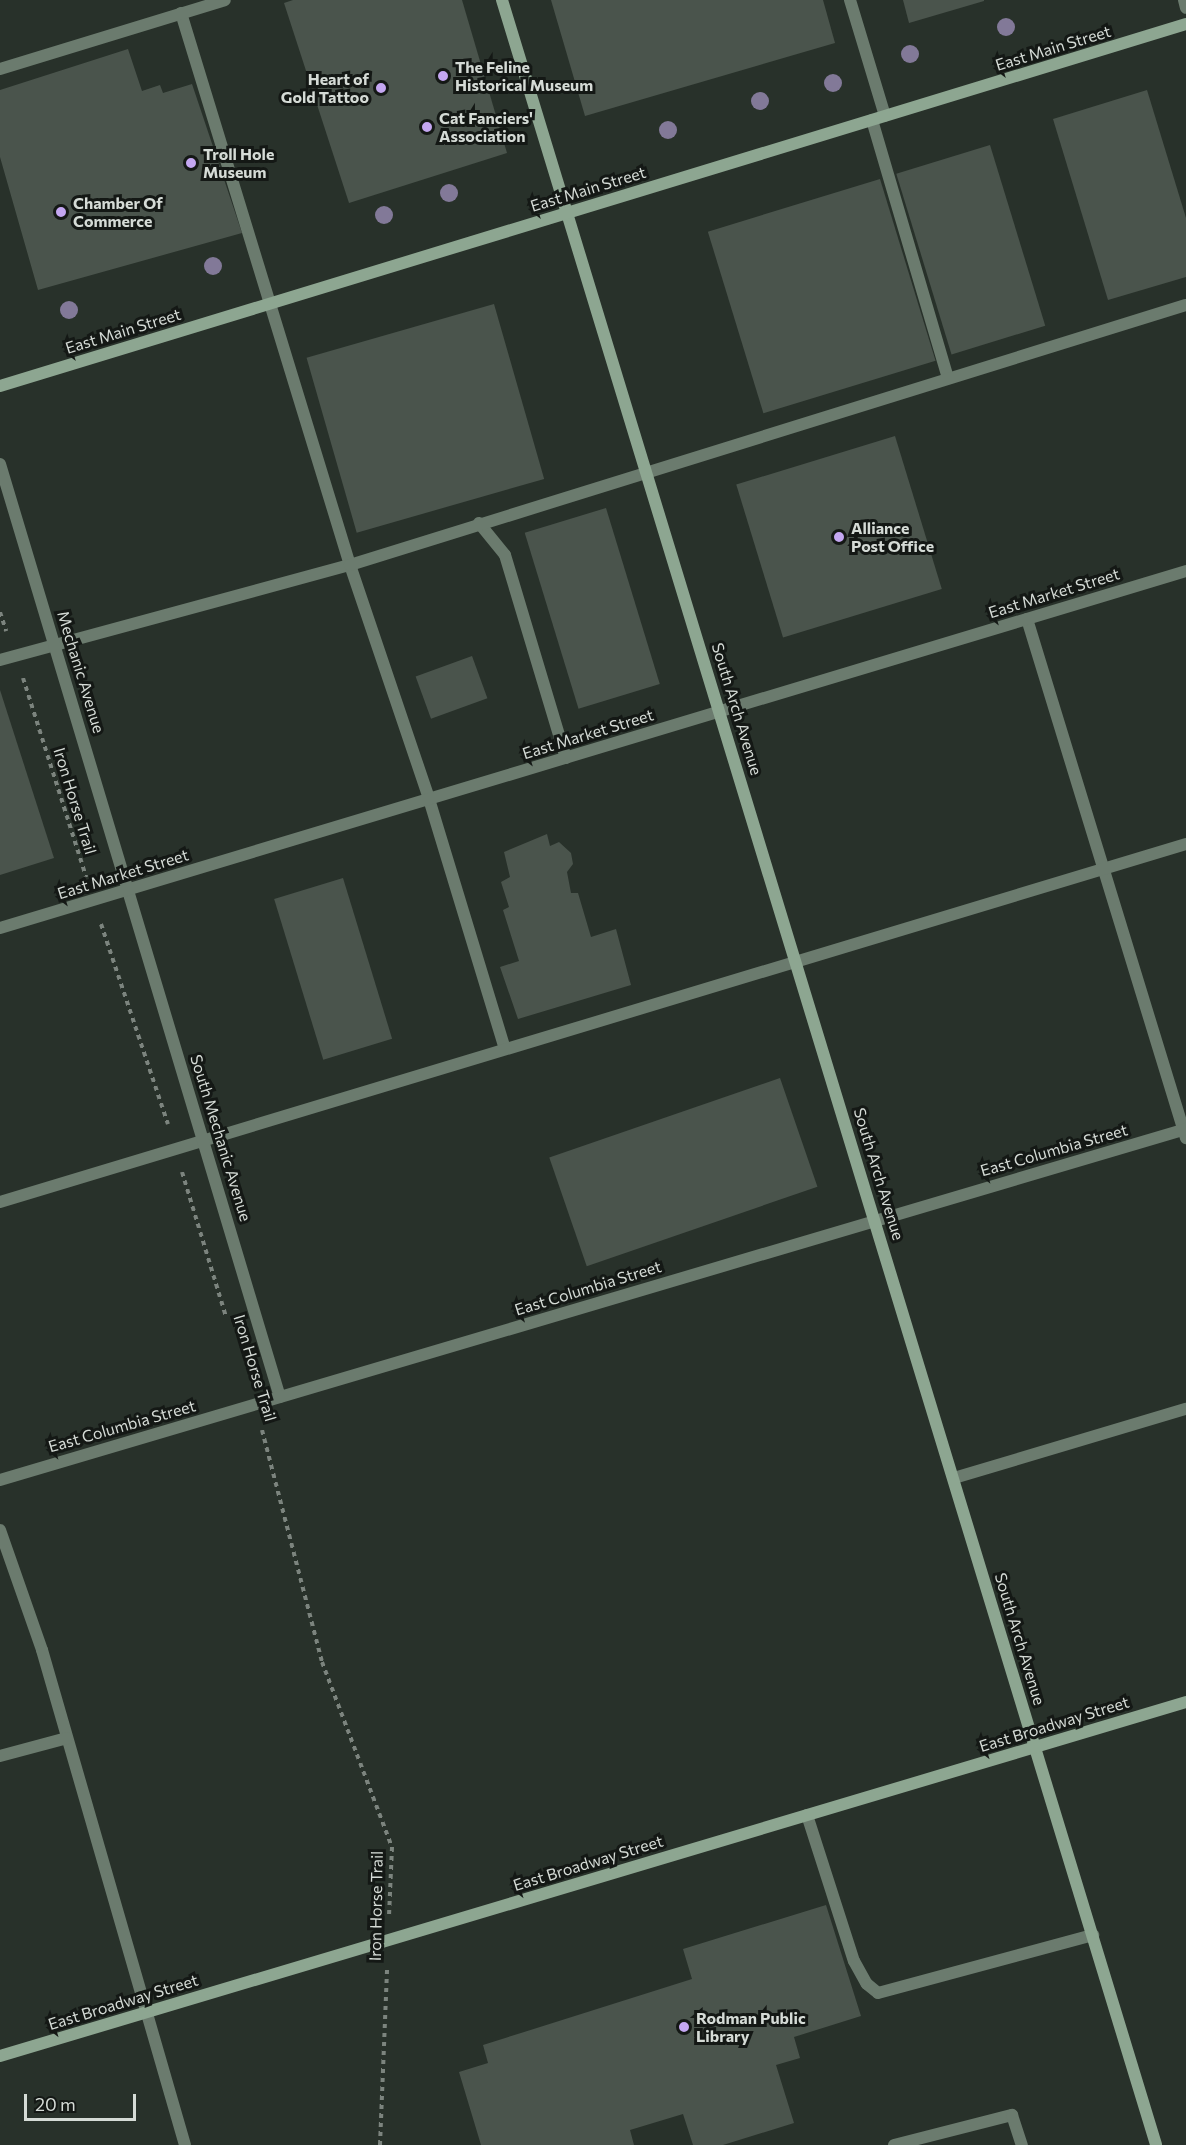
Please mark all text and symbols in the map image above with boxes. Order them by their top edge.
street label: East Main Street [993,21,1113,75]
place label: The Feline Historical Museum [455,57,593,95]
place label: Heart of Gold Tattoo [281,69,369,107]
marker: The Feline Historical Museum [436,69,450,83]
marker: Heart of Gold Tattoo [374,81,388,95]
place label: Cat Fanciers' Association [439,108,533,146]
marker: Cat Fanciers' Association [420,120,434,134]
place label: Troll Hole Museum [203,144,274,182]
marker: Troll Hole Museum [184,156,198,170]
street label: East Main Street [528,162,648,216]
place label: Chamber Of Commerce [73,193,163,231]
marker: Chamber Of Commerce [54,205,68,219]
street label: East Main Street [63,304,183,358]
place label: Alliance Post Office [851,518,934,556]
marker: Alliance Post Office [832,530,846,544]
street label: East Market Street [986,564,1122,622]
street label: Mechanic Avenue [53,609,109,735]
street label: South Arch Avenue [708,641,766,777]
street label: East Market Street [520,705,656,763]
street label: Iron Horse Trail [50,745,100,857]
street label: East Market Street [55,845,191,903]
street label: South Mechanic Avenue [186,1052,256,1224]
street label: South Arch Avenue [850,1106,908,1242]
street label: East Columbia Street [978,1120,1130,1180]
street label: East Columbia Street [512,1257,664,1319]
street label: Iron Horse Trail [230,1312,280,1424]
street label: East Columbia Street [46,1396,198,1456]
street label: South Arch Avenue [991,1571,1049,1707]
street label: East Broadway Street [977,1692,1131,1756]
street label: East Broadway Street [511,1831,665,1895]
street label: Iron Horse Trail [365,1851,387,1961]
street label: East Broadway Street [46,1970,200,2034]
place label: Rodman Public Library [696,2008,806,2046]
marker: Rodman Public Library [677,2020,691,2034]
scale bar [27,2082,140,2120]
text: 20 m [35,2093,76,2115]

